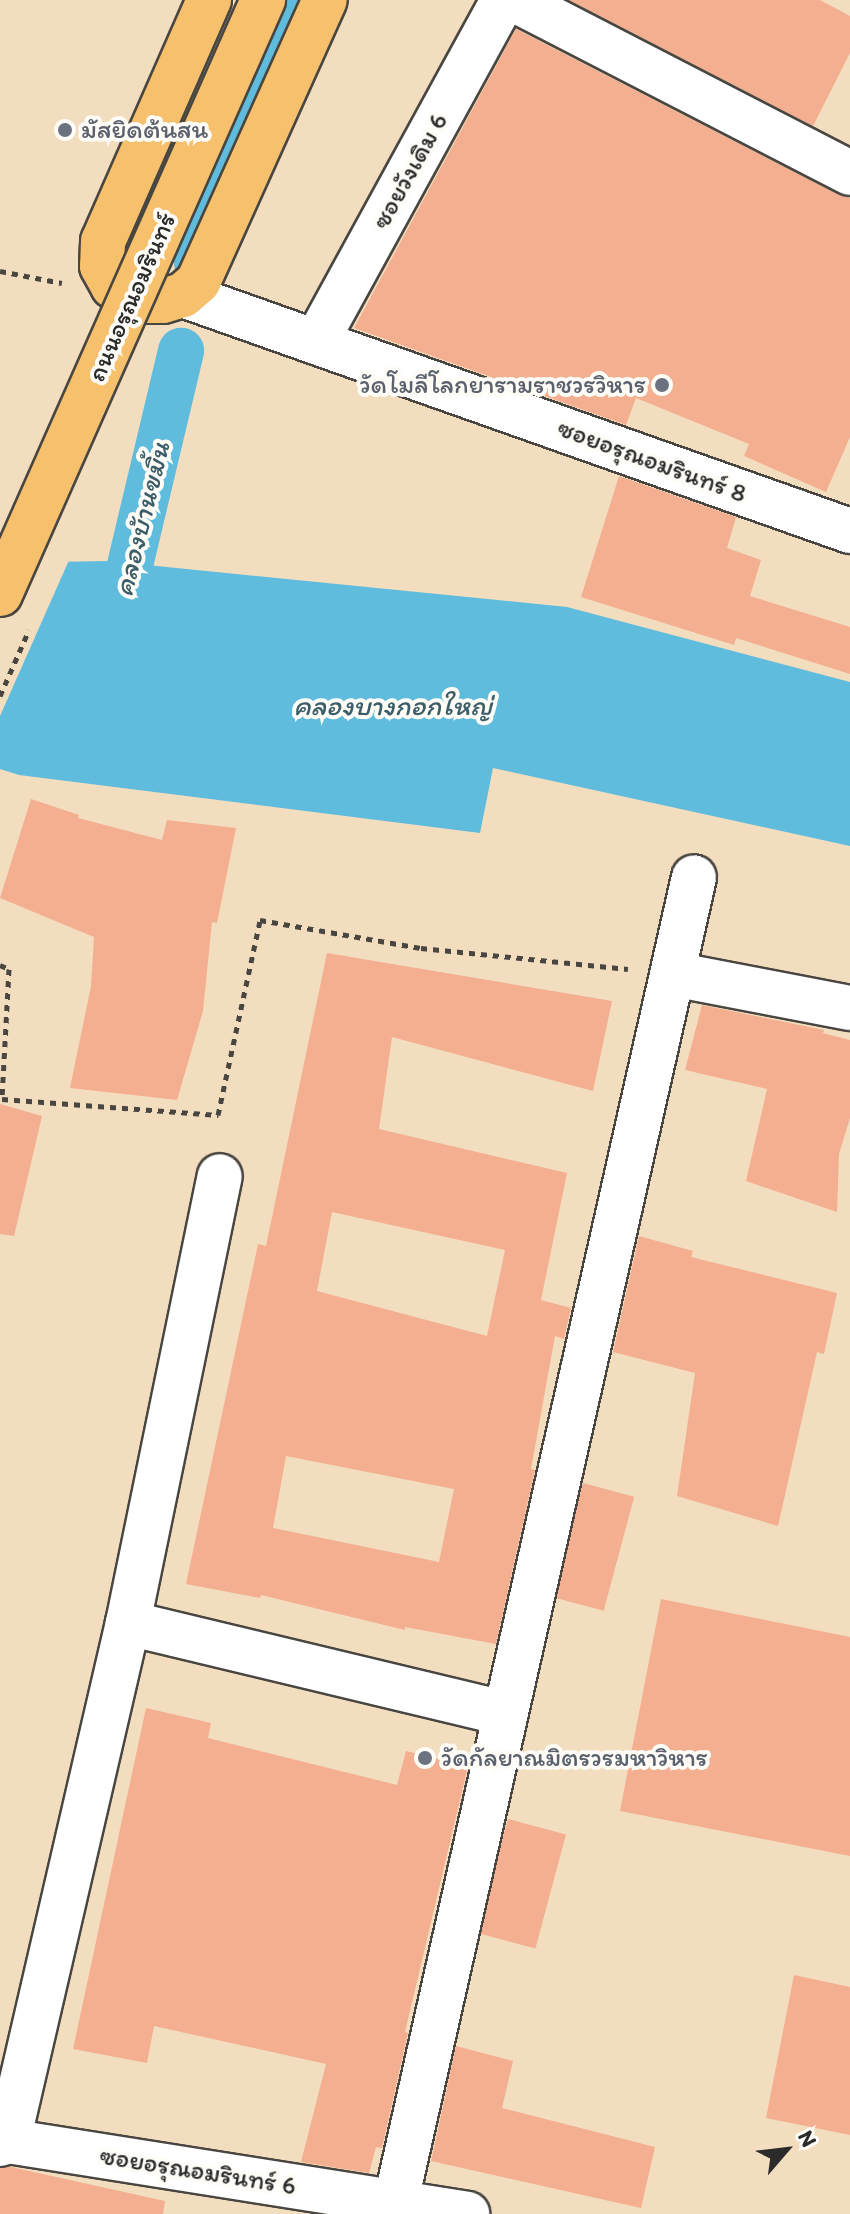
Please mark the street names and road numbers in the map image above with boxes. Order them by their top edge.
street label: ซอยวังเดิม 6 [365,108,455,234]
street label: ถนนอรุณอมรินทร์ [81,208,183,386]
street label: ซอยอรุณอมรินทร์ 8 [553,412,751,510]
street label: ซอยอรุณอมรินทร์ 6 [98,2140,298,2202]

